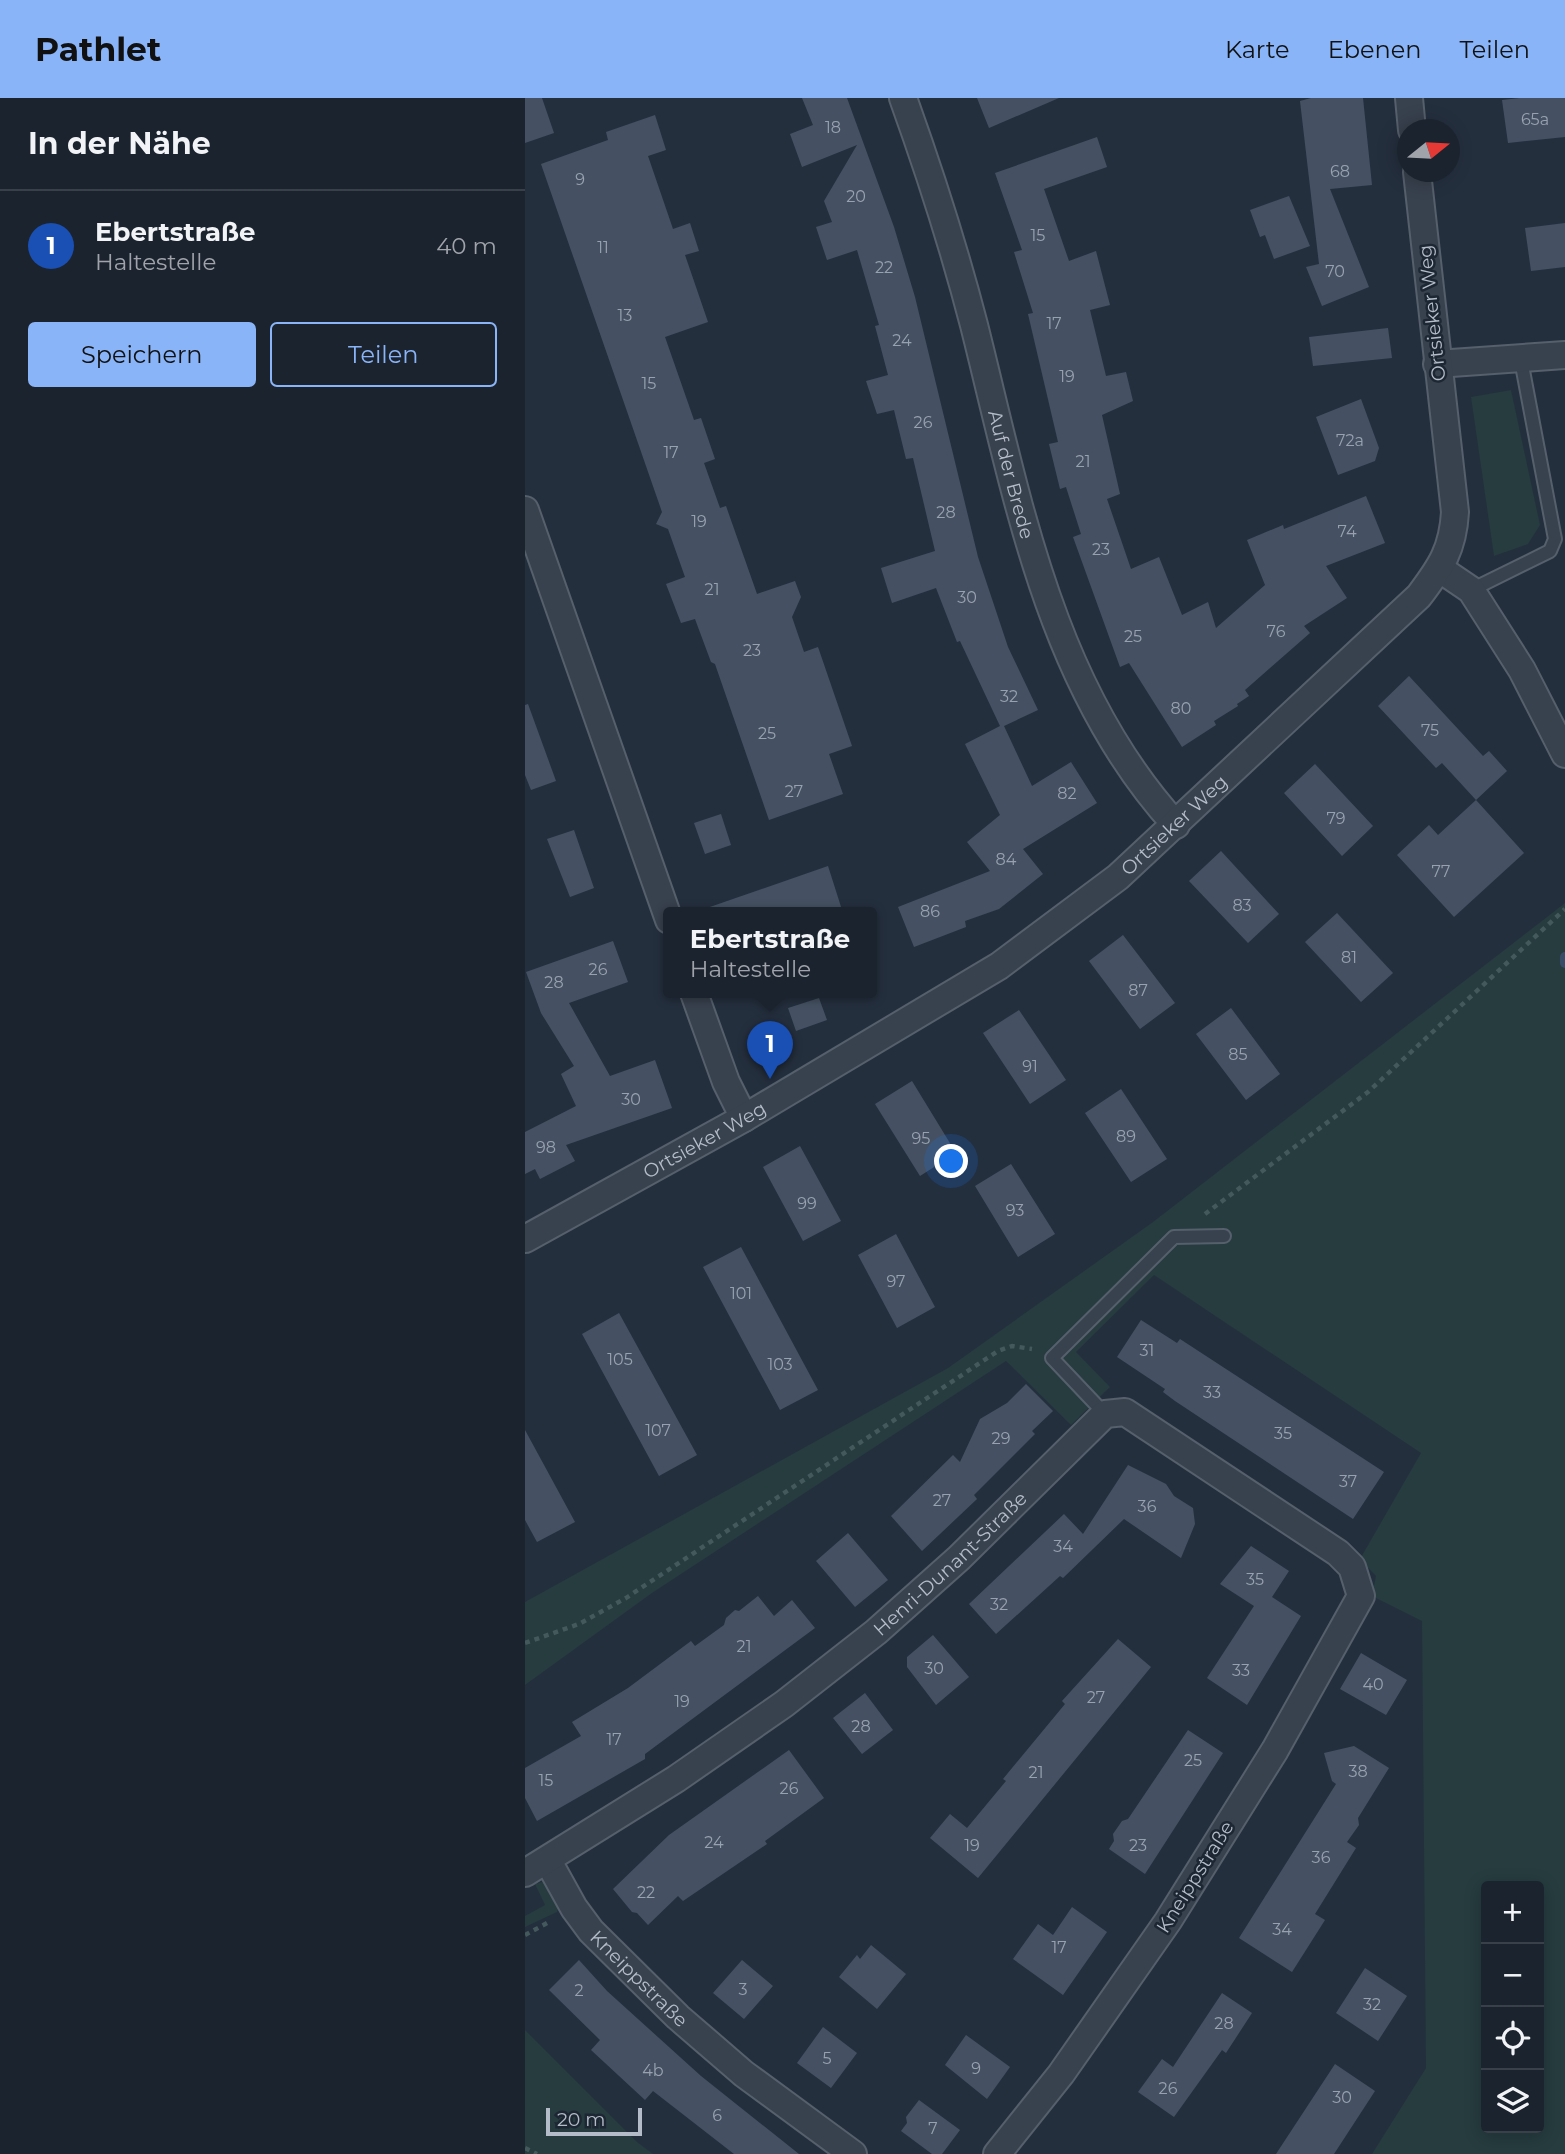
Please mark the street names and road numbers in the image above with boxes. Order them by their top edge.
street label: Ortsieker Weg [1413,244,1451,382]
street label: Auf der Brede [984,408,1039,542]
street label: Ortsieker Weg [1116,770,1232,880]
street label: Ortsieker Weg [639,1096,770,1183]
street label: Henri-Dunant-Straße [869,1486,1031,1640]
street label: Kneippstraße [1151,1817,1239,1937]
street label: Kneippstraße [586,1925,693,2032]

